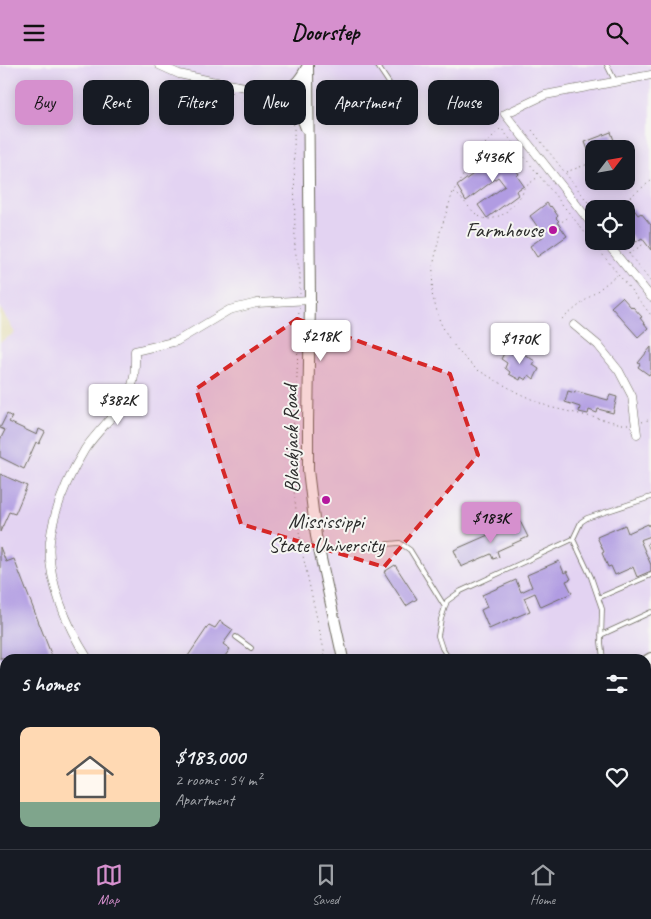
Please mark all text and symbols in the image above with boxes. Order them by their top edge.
icon: menu [20,19,48,47]
text: Doorstep [292,19,359,47]
icon: search [603,19,631,47]
chip: Buy [15,80,73,125]
chip: Rent [83,80,149,125]
chip: Filters [159,80,234,125]
chip: New [244,80,306,125]
chip: Apartment [316,80,418,125]
chip: House [428,80,499,125]
north arrow [585,140,635,190]
map controls [585,140,635,250]
pin: $436K [458,141,528,183]
text: $436K [474,147,512,167]
button: locate [585,200,635,250]
place label: Farmhouse [466,217,545,243]
marker: Farmhouse [547,224,559,236]
pin: $218K [286,319,356,362]
pin: $170K [485,323,555,365]
text: $218K [303,326,339,346]
text: $170K [502,329,538,349]
street label: Blackjack Road [277,381,305,493]
pin: $382K [83,383,153,426]
text: $382K [100,390,136,410]
marker: Mississippi State University [320,494,332,506]
pin: $183K [456,501,526,544]
place label: Mississippi State University [268,508,386,558]
text: $183K [473,508,509,528]
icon: filters [603,670,631,698]
text: 5 homes [20,671,79,697]
text: $183,000 [175,744,245,770]
icon: home [60,747,120,807]
icon: heart [603,763,631,791]
text: 2 rooms · 54 m² [175,770,261,790]
text: Apartment [175,790,234,810]
tab: Map [95,861,123,908]
tab: Saved [312,861,340,908]
tab: Home [529,861,557,908]

